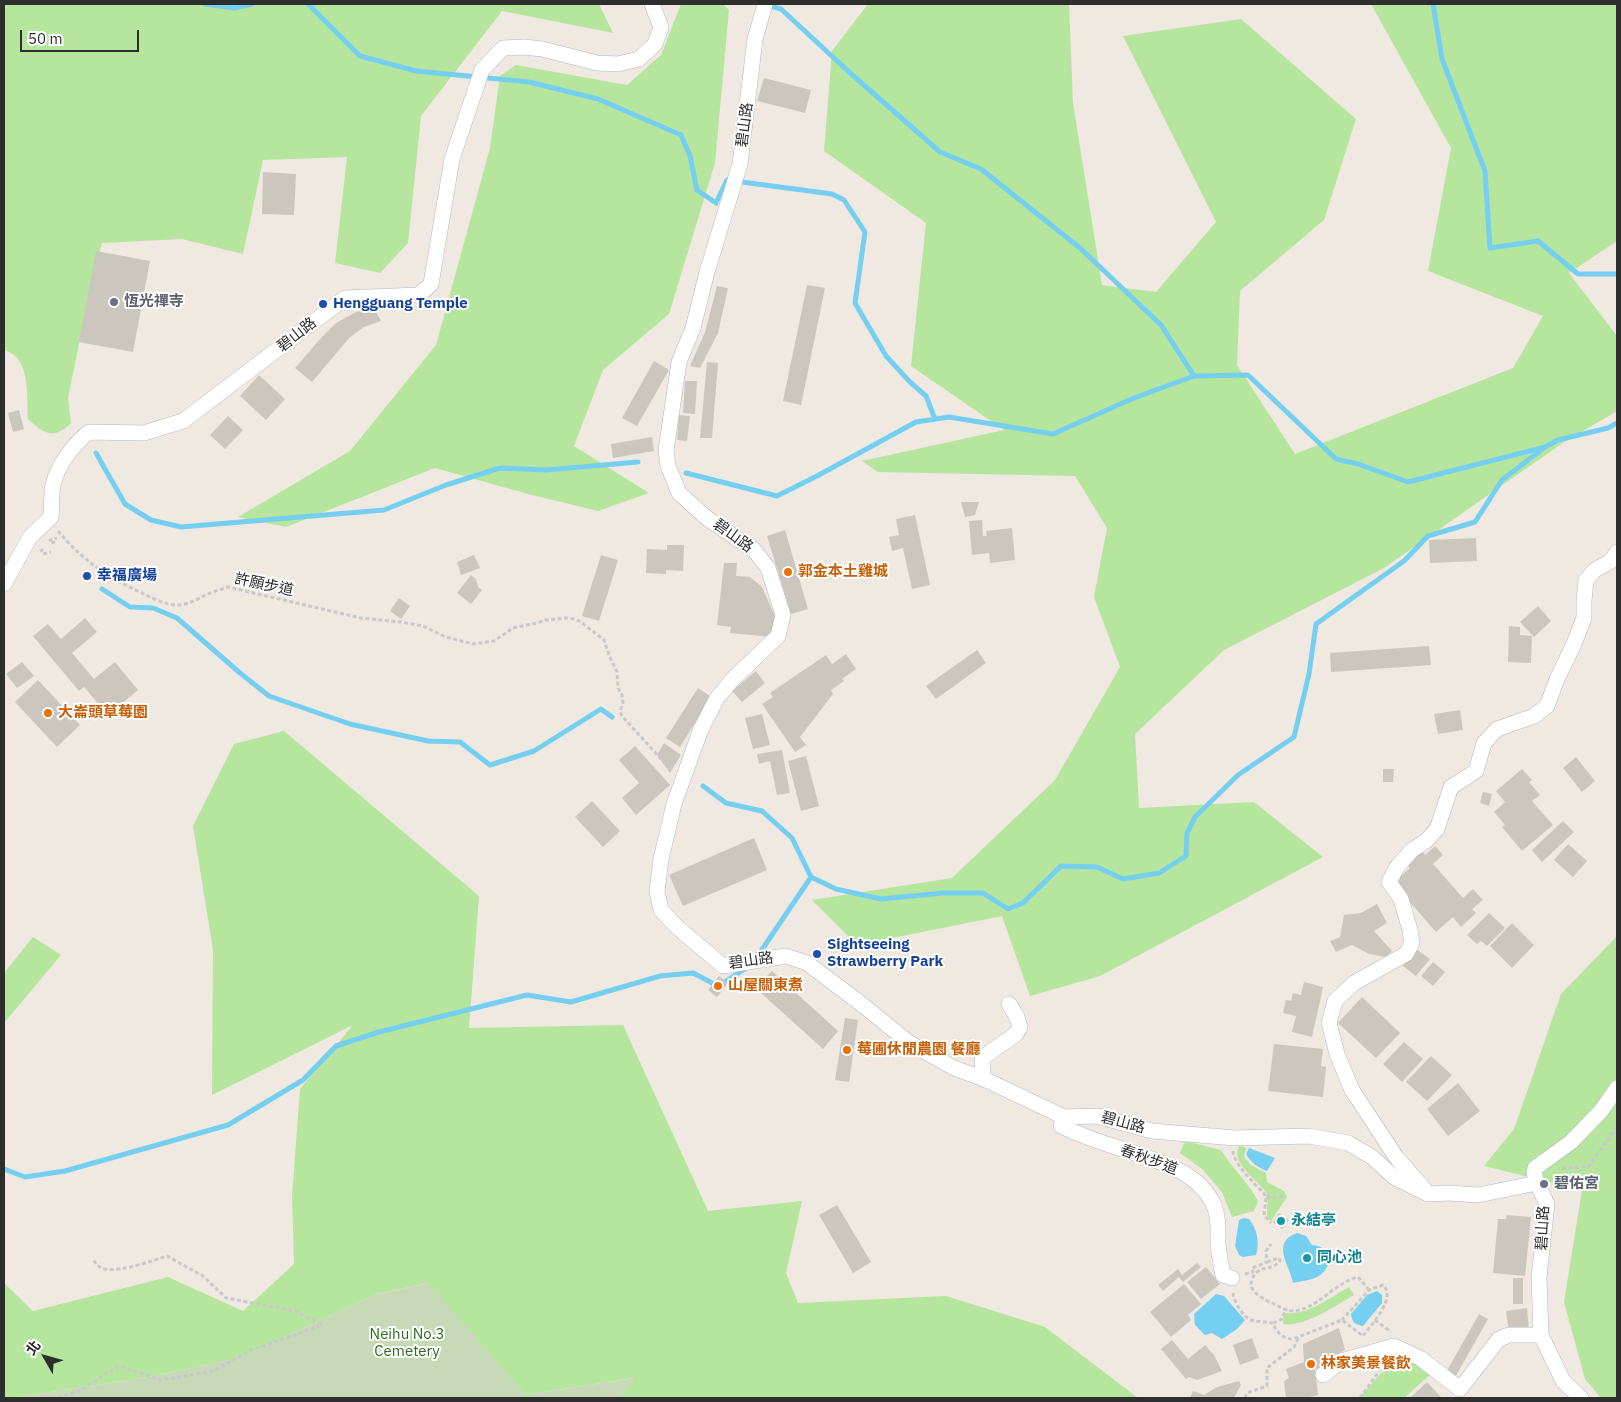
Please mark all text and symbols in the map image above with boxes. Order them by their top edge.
scale bar [22,20,141,52]
text: 50 m [28,29,63,48]
street label: 碧山路 [733,102,757,148]
place label: 恆光禪寺 [124,293,184,311]
place label: Hengguang Temple [333,295,468,313]
marker: 恆光禪寺 [108,296,120,308]
marker: Hengguang Temple [317,298,329,310]
street label: 碧山路 [274,314,320,356]
street label: 碧山路 [710,515,756,557]
place label: 郭金本土雞城 [798,563,888,581]
marker: 郭金本土雞城 [782,566,794,578]
place label: 幸福廣場 [97,567,157,585]
marker: 幸福廣場 [81,570,93,582]
street label: 許願步道 [233,570,295,600]
place label: 大崙頭草莓園 [58,704,148,722]
marker: 大崙頭草莓園 [42,707,54,719]
place label: Sightseeing Strawberry Park [827,936,943,971]
marker: Sightseeing Strawberry Park [811,948,823,960]
street label: 碧山路 [727,949,775,973]
place label: 山屋關東煮 [728,977,803,995]
marker: 山屋關東煮 [712,980,724,992]
place label: 莓圃休閒農園 餐廳 [857,1041,981,1059]
marker: 莓圃休閒農園 餐廳 [841,1044,853,1056]
street label: 碧山路 [1099,1108,1147,1138]
street label: 春秋步道 [1118,1141,1180,1179]
place label: 碧佑宮 [1554,1175,1599,1193]
marker: 碧佑宮 [1538,1178,1550,1190]
street label: 碧山路 [1533,1205,1553,1251]
place label: 永結亭 [1291,1212,1336,1230]
marker: 永結亭 [1275,1215,1287,1227]
place label: 同心池 [1317,1249,1362,1267]
marker: 同心池 [1301,1252,1313,1264]
park label: Neihu No.3 Cemetery [370,1326,444,1361]
north arrow [20,1332,70,1382]
text: 北 [22,1337,45,1359]
place label: 林家美景餐飲 [1321,1355,1411,1373]
marker: 林家美景餐飲 [1305,1358,1317,1370]

